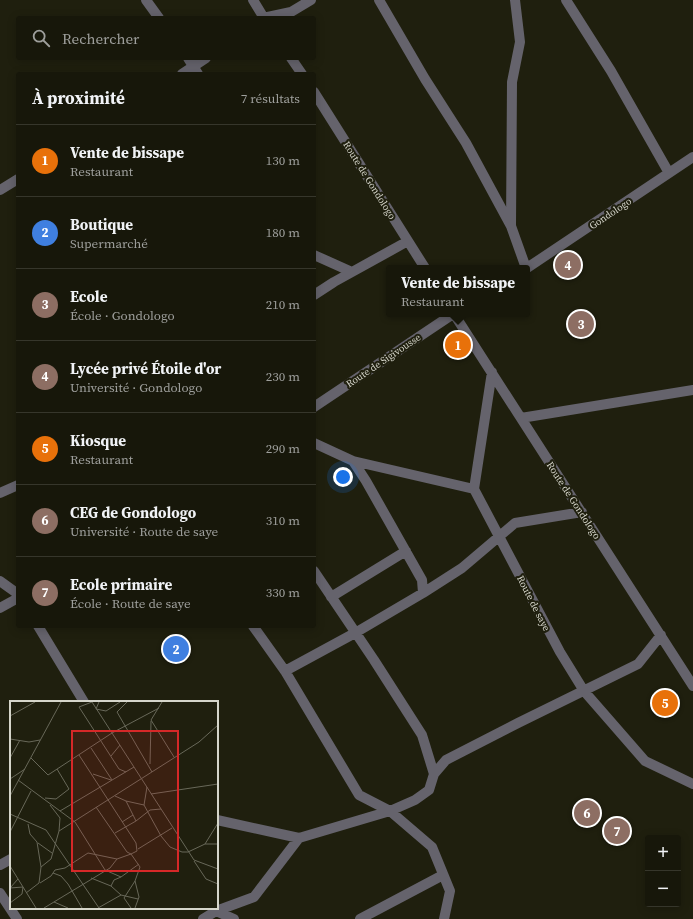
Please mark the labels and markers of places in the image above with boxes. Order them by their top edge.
pin: 4 [555,250,581,280]
pin: 3 [568,309,594,339]
pin: 1 [445,330,471,360]
pin: 2 [163,634,189,664]
pin: 5 [652,688,678,718]
pin: 6 [574,798,600,828]
pin: 7 [604,816,630,846]

